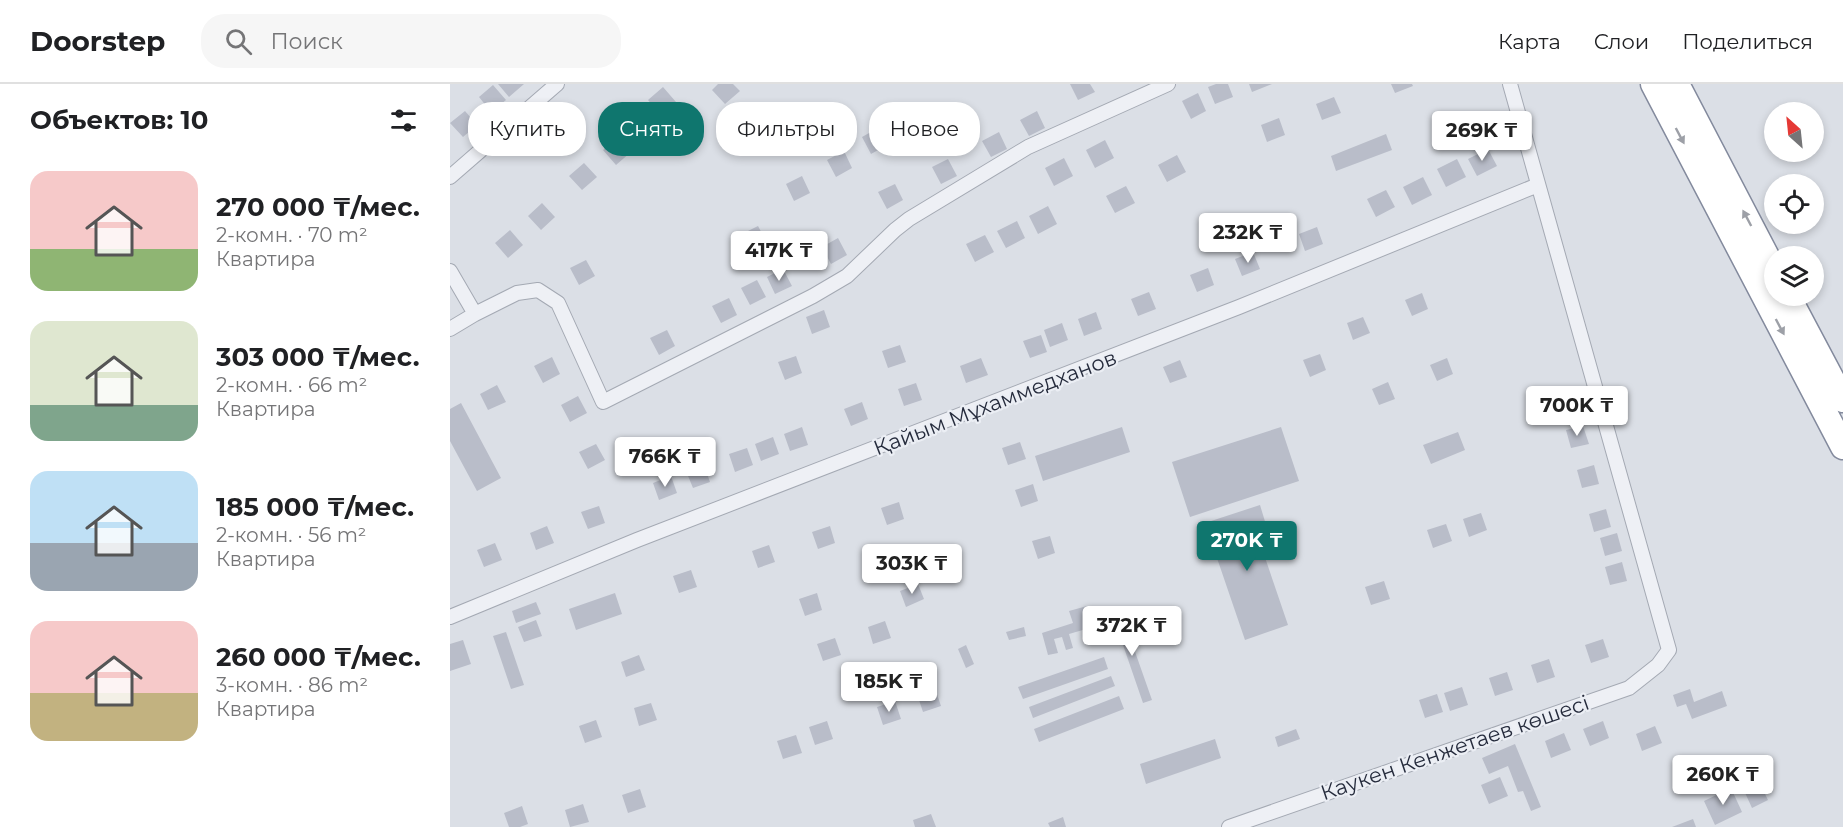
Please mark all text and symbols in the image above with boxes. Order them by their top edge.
search box [201,14,621,68]
text: Doorstep [30,24,165,58]
icon: search [222,25,255,58]
text: Поиск [270,28,343,55]
text: Карта [1498,29,1561,54]
text: Слои [1594,29,1649,54]
text: Поделиться [1682,29,1813,54]
chip: Купить [468,102,586,156]
chip: Снять [598,102,704,156]
chip: Фильтры [716,102,857,156]
chip: Новое [869,102,980,156]
north arrow [1764,102,1824,162]
map controls [1764,102,1824,306]
text: Объектов: 10 [30,104,208,136]
icon: filters [387,104,420,137]
pin: 269K ₸ [1433,111,1531,162]
text: 269K ₸ [1446,118,1518,142]
one-way arrow [1675,128,1685,145]
button: locate [1764,174,1824,234]
text: 270 000 ₸/мес. [216,191,420,223]
icon: home [78,195,150,267]
one-way arrow [1742,209,1752,226]
pin: 232K ₸ [1199,213,1297,264]
text: 232K ₸ [1213,220,1283,244]
text: 2-комн. · 70 m² [216,223,368,247]
pin: 417K ₸ [730,231,828,282]
text: 417K ₸ [745,238,813,262]
button: layers [1764,246,1824,306]
text: Квартира [216,247,316,271]
one-way arrow [1775,318,1785,336]
text: 303 000 ₸/мес. [216,341,419,373]
icon: home [78,345,150,417]
street label: Қайым Мұхаммедханов [870,345,1120,460]
text: 2-комн. · 66 m² [216,373,367,397]
pin: 700K ₸ [1528,386,1626,437]
text: 700K ₸ [1540,393,1614,417]
text: Квартира [216,397,316,421]
pin: 766K ₸ [616,437,714,488]
text: 766K ₸ [629,444,701,468]
text: 185 000 ₸/мес. [216,491,414,523]
icon: home [78,495,150,567]
pin: 270K ₸ [1198,521,1296,572]
text: 2-комн. · 56 m² [216,523,366,547]
text: 270K ₸ [1211,528,1283,552]
pin: 303K ₸ [863,544,961,595]
text: Квартира [216,547,316,571]
text: 303K ₸ [876,551,948,575]
pin: 372K ₸ [1083,606,1181,657]
text: 372K ₸ [1097,613,1167,637]
text: 260 000 ₸/мес. [216,641,421,673]
icon: home [78,645,150,717]
pin: 185K ₸ [840,662,938,713]
text: 185K ₸ [855,669,923,693]
text: 3-комн. · 86 m² [216,673,368,697]
street label: Каукен Кенжетаев көшесі [1317,690,1592,805]
text: Квартира [216,697,316,721]
pin: 260K ₸ [1674,755,1772,806]
text: 260K ₸ [1686,762,1760,786]

